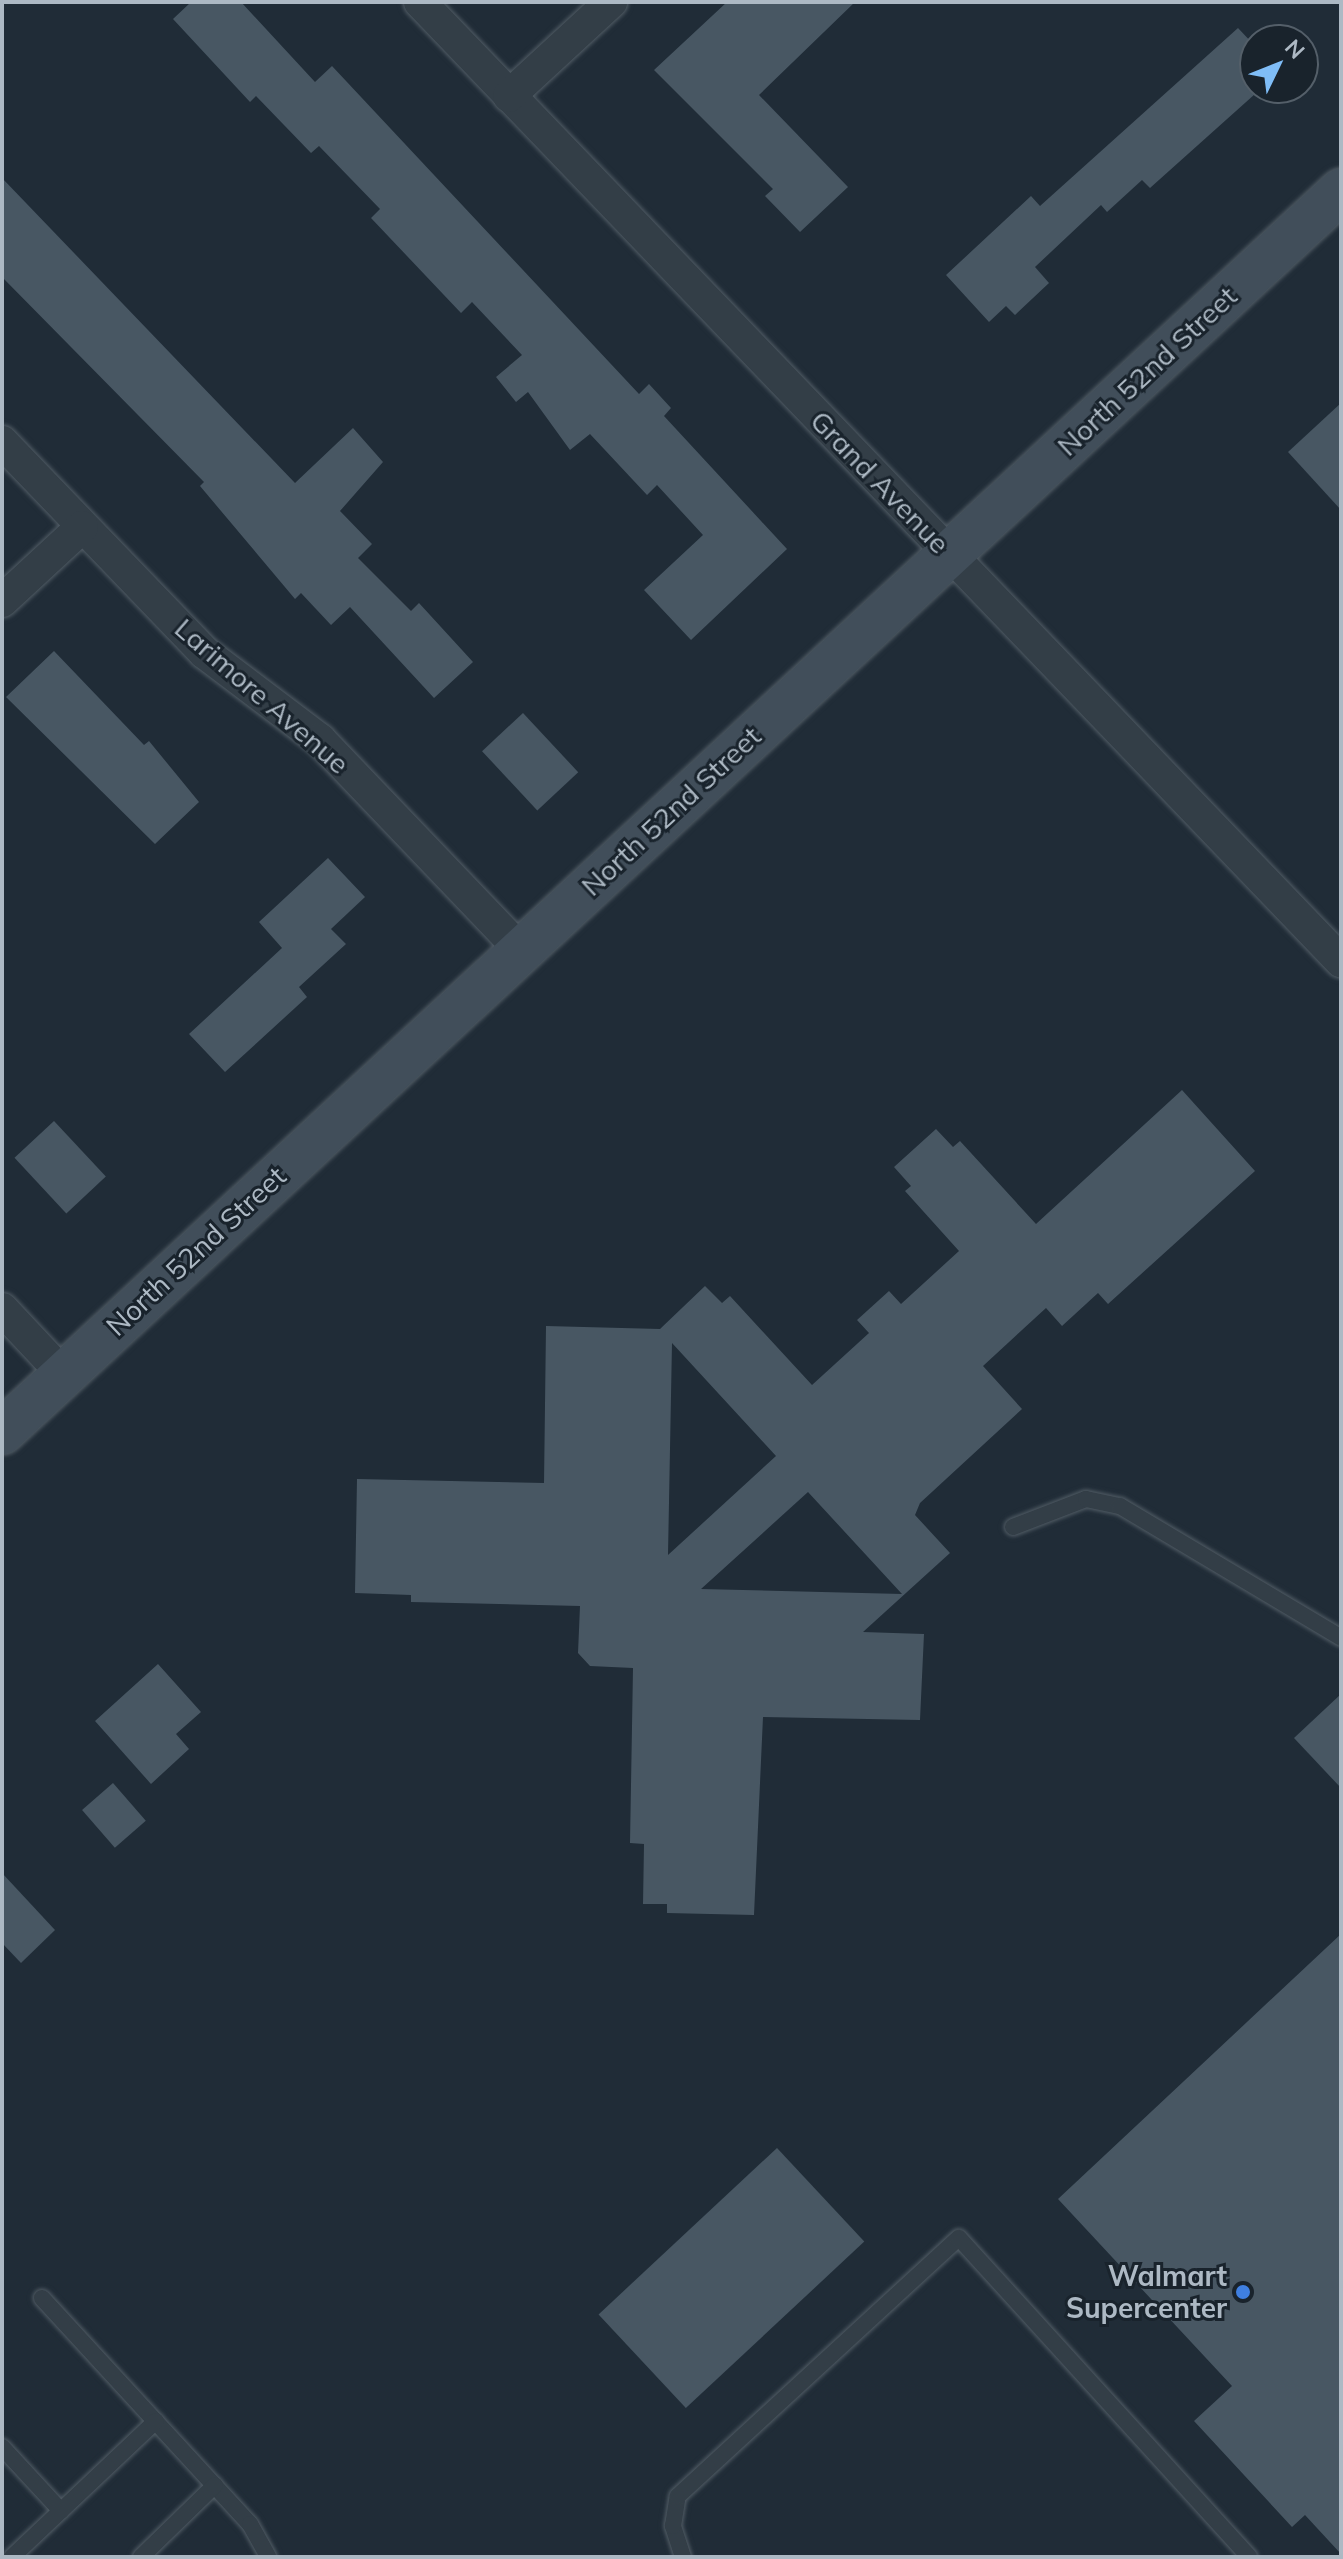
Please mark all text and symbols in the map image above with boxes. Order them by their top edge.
north arrow [1239,24,1319,104]
text: N [1279,33,1311,65]
street label: North 52nd Street [1050,279,1244,463]
street label: Grand Avenue [804,404,956,560]
street label: Larimore Avenue [168,611,356,781]
street label: North 52nd Street [574,719,768,903]
street label: North 52nd Street [99,1159,293,1343]
place label: Walmart Supercenter [1066,2259,1227,2325]
marker: Walmart Supercenter [1234,2283,1252,2301]

